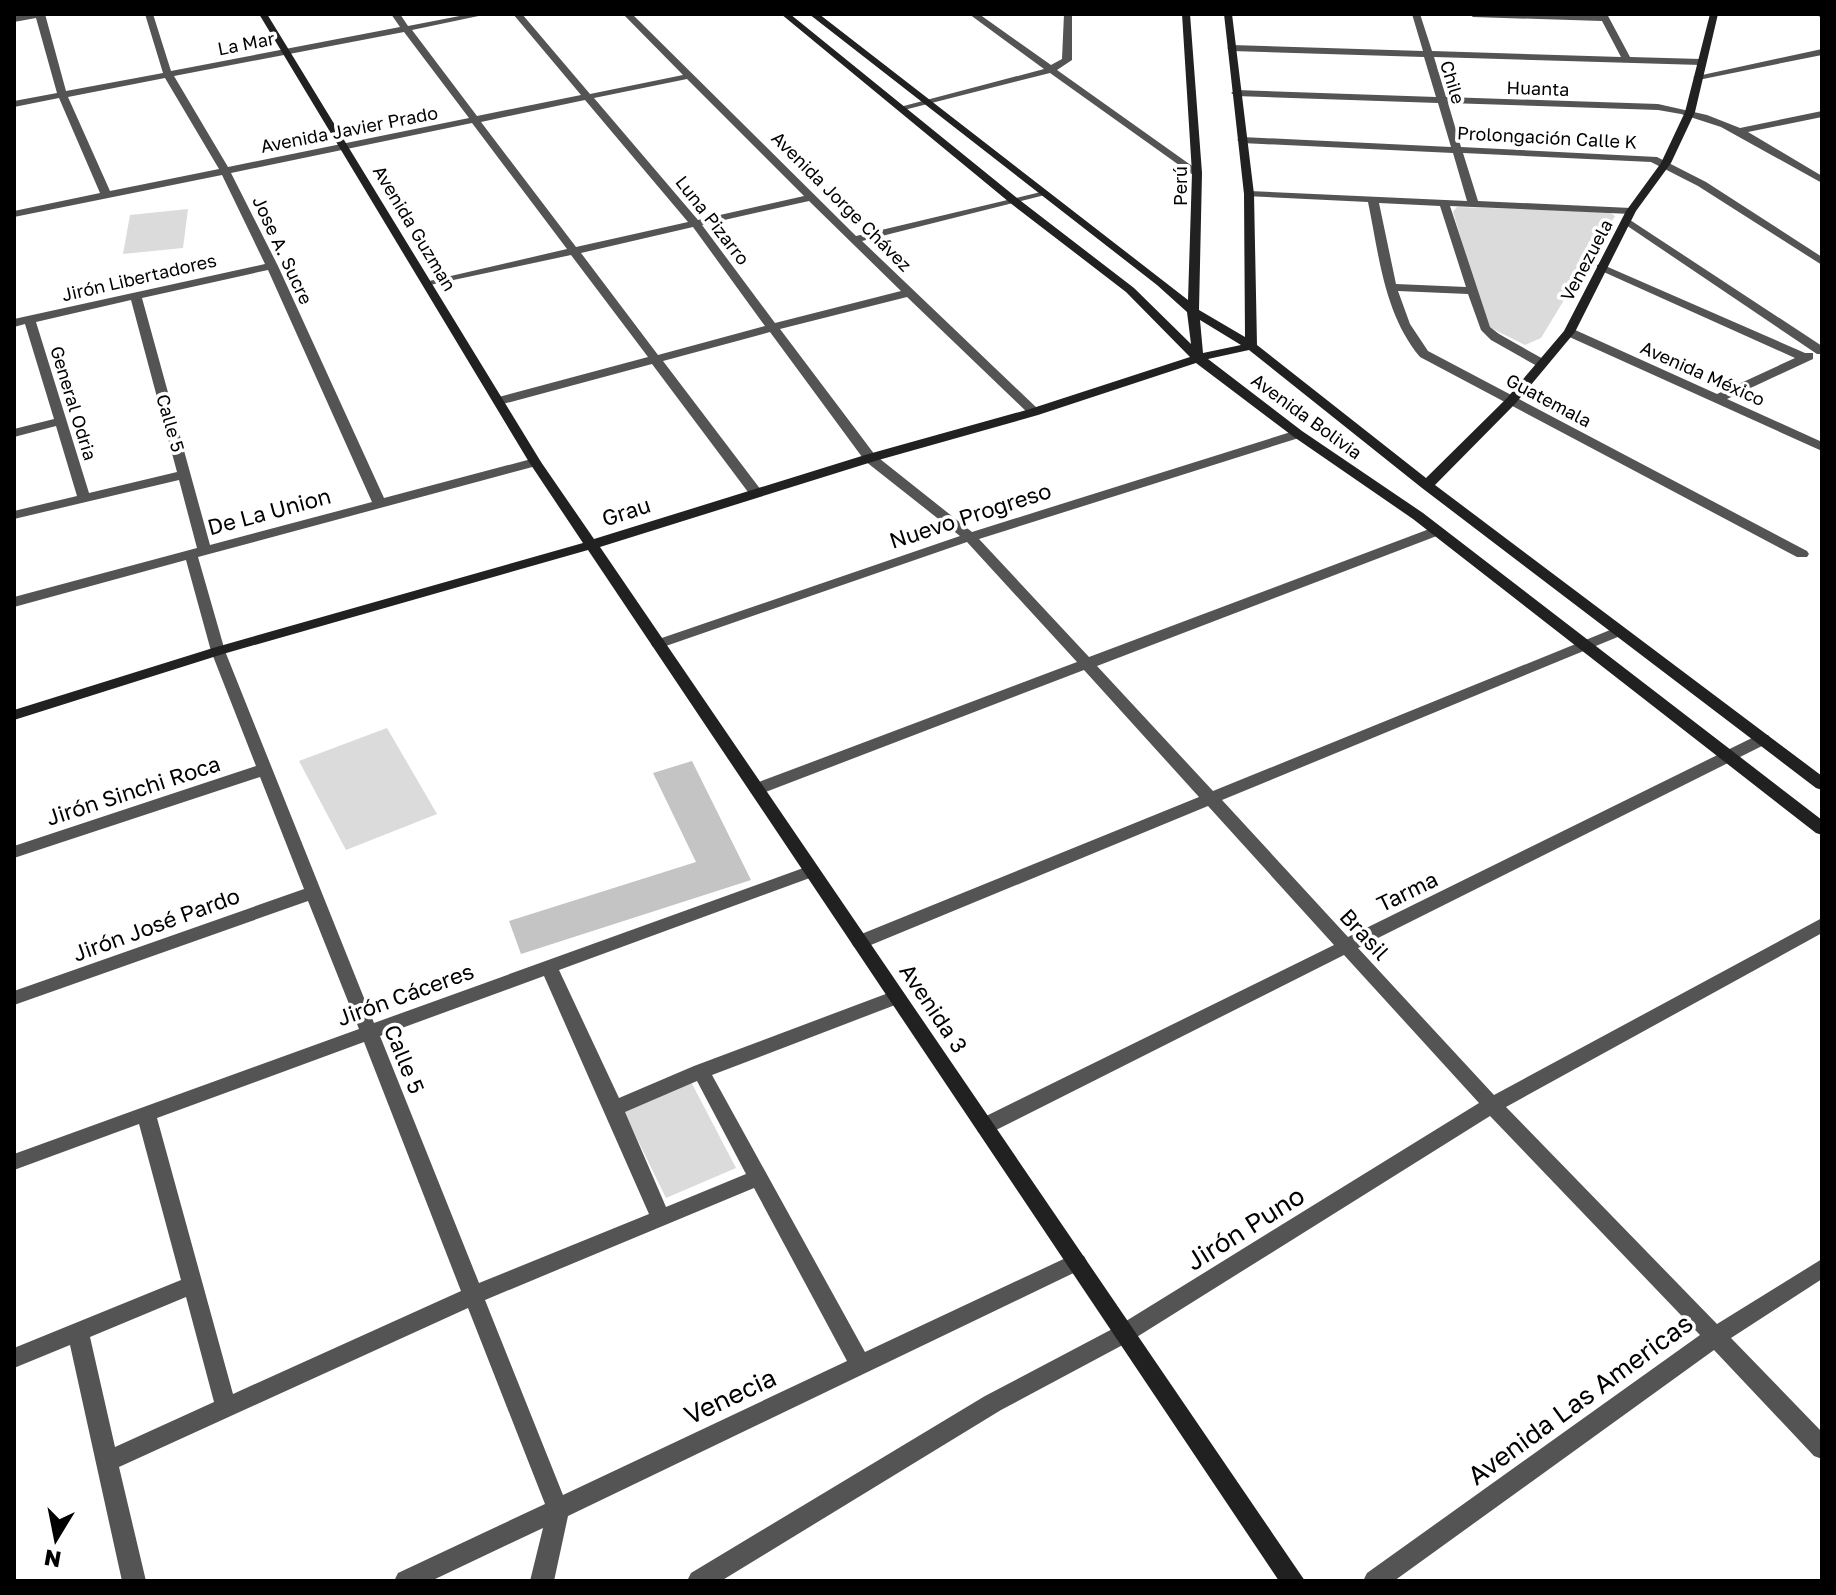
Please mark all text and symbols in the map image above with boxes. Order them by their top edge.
street label: La Mar [216,27,276,59]
street label: Chile [1436,58,1470,106]
street label: Huanta [1506,76,1570,100]
street label: Avenida Javier Prado [259,101,439,157]
street label: Prolongación Calle K [1456,121,1638,153]
street label: Avenida Jorge Chávez [767,126,917,276]
street label: Avenida Guzman [369,161,461,295]
street label: Perú [1169,166,1191,206]
street label: Luna Pizarro [671,171,755,269]
street label: Jose A. Sucre [248,192,318,308]
street label: Venezuela [1555,215,1617,305]
street label: Jirón Libertadores [60,249,218,305]
street label: Avenida México [1637,336,1769,410]
street label: General Odria [46,343,102,463]
street label: Guatemala [1503,368,1595,432]
street label: Avenida Bolivia [1247,369,1367,463]
street label: Calle 5 [152,392,190,454]
street label: Nuevo Progreso [886,476,1054,554]
street label: De La Union [204,482,334,540]
street label: Grau [598,490,654,532]
street label: Jirón Sinchi Roca [43,749,223,831]
street label: Tarma [1372,865,1442,917]
street label: Jirón José Pardo [69,881,243,967]
street label: Brasil [1335,903,1395,965]
street label: Jirón Cáceres [333,957,477,1031]
street label: Avenida 3 [894,958,974,1058]
street label: Calle 5 [379,1020,431,1098]
street label: Jirón Puno [1180,1179,1310,1277]
street label: Avenida Las Americas [1461,1307,1699,1491]
street label: Venecia [679,1361,781,1431]
north arrow [16,1499,96,1579]
text: N [42,1544,63,1574]

